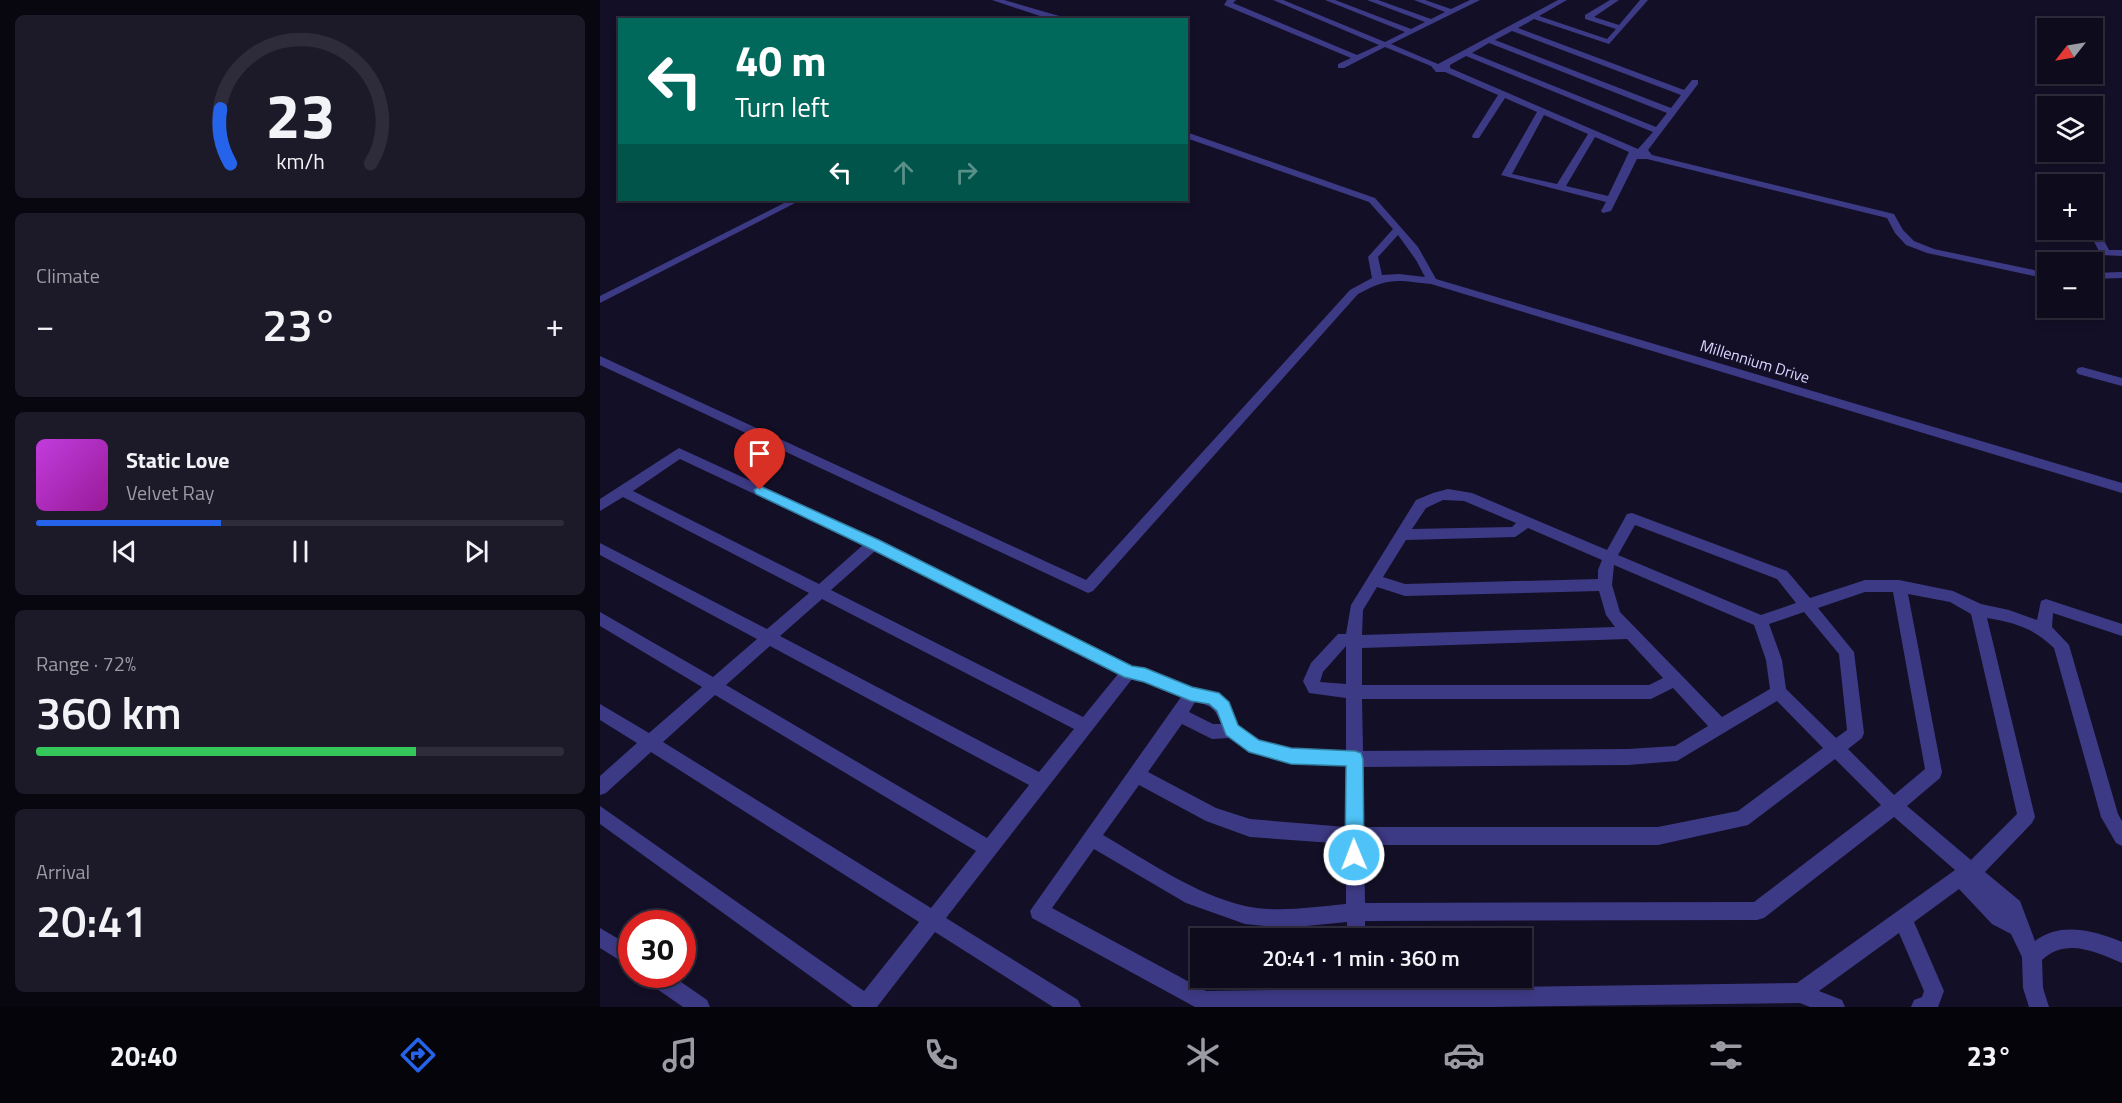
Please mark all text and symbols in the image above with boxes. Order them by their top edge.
north arrow [2037,18,2103,84]
map controls [2037,18,2103,318]
text: 40 m [735,28,827,92]
icon: left [636,42,714,120]
text: 23 [265,67,335,162]
text: Turn left [735,86,829,127]
button: layers [2037,96,2103,162]
text: km/h [276,145,324,177]
icon: left [824,156,857,189]
icon: ahead [887,156,920,189]
icon: right [950,156,983,189]
button: + [2037,174,2103,240]
button: − [2037,252,2103,318]
text: Climate [36,260,100,291]
text: 23° [262,290,338,358]
text: − [36,300,54,350]
text: + [546,300,564,350]
street label: Millennium Drive [1697,333,1813,389]
pin [734,428,785,490]
icon: arrive [743,437,776,470]
text: Static Love [126,443,229,477]
text: Velvet Ray [126,477,215,508]
icon: previous [108,535,141,568]
icon: pause [284,535,317,568]
icon: next [460,535,493,568]
text: Range · 72% [36,648,136,679]
text: 360 km [36,678,182,746]
position arrow [1322,823,1386,887]
text: Arrival [36,856,90,887]
text: 20:41 [36,886,148,954]
speed limit sign: 30 [618,910,696,988]
text: 20:41 · 1 min · 360 m [1262,941,1460,975]
icon: directions [397,1034,439,1076]
icon: music [659,1034,701,1076]
icon: phone [920,1034,962,1076]
icon: climate [1182,1034,1224,1076]
icon: car [1443,1034,1485,1076]
icon: filters [1705,1034,1747,1076]
text: 20:40 [110,1035,177,1076]
text: 23° [1967,1035,2012,1076]

